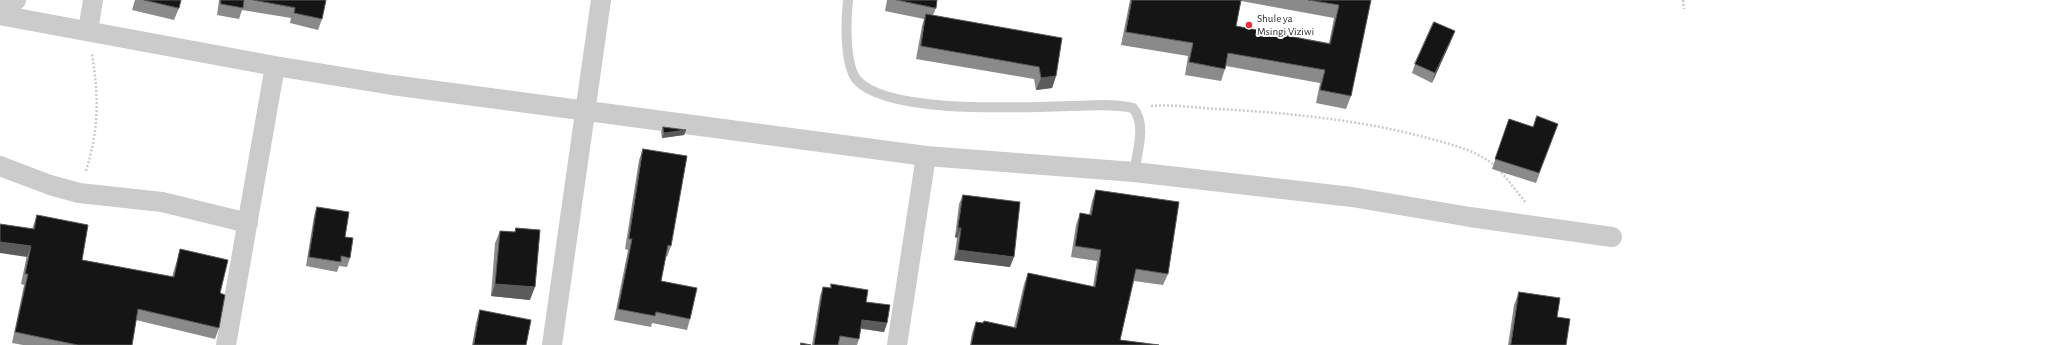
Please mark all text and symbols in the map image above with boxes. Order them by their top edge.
place label: Shule ya Msingi Viziwi [1257,12,1314,38]
marker: Shule ya Msingi Viziwi [1244,20,1254,30]

